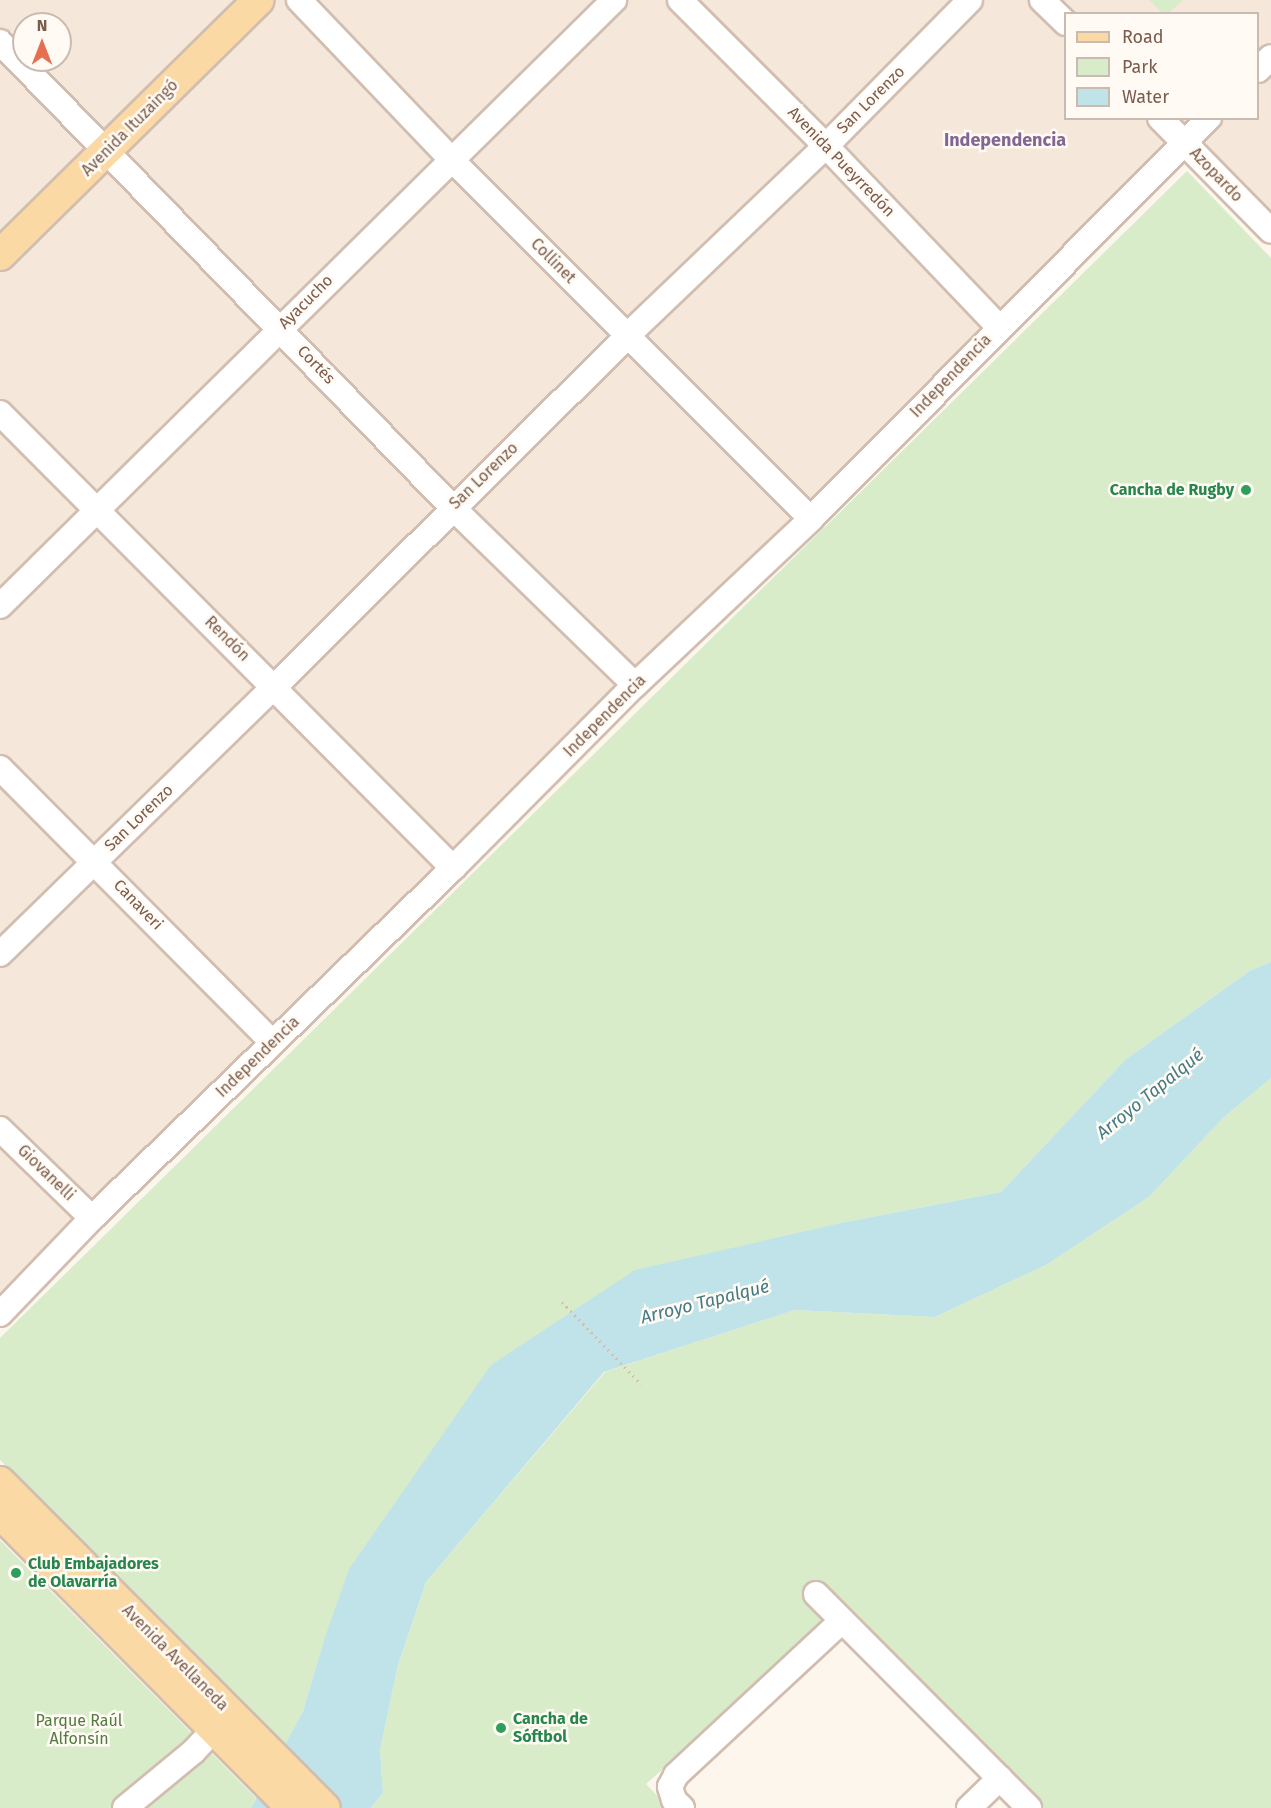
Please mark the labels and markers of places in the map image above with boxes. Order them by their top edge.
place label: Cancha de Rugby [1110,480,1234,500]
marker: Cancha de Rugby [1239,483,1253,497]
place label: Club Embajadores de Olavarría [28,1554,159,1592]
marker: Club Embajadores de Olavarría [9,1566,23,1580]
place label: Cancha de Sóftbol [513,1709,588,1747]
marker: Cancha de Sóftbol [494,1721,508,1735]

